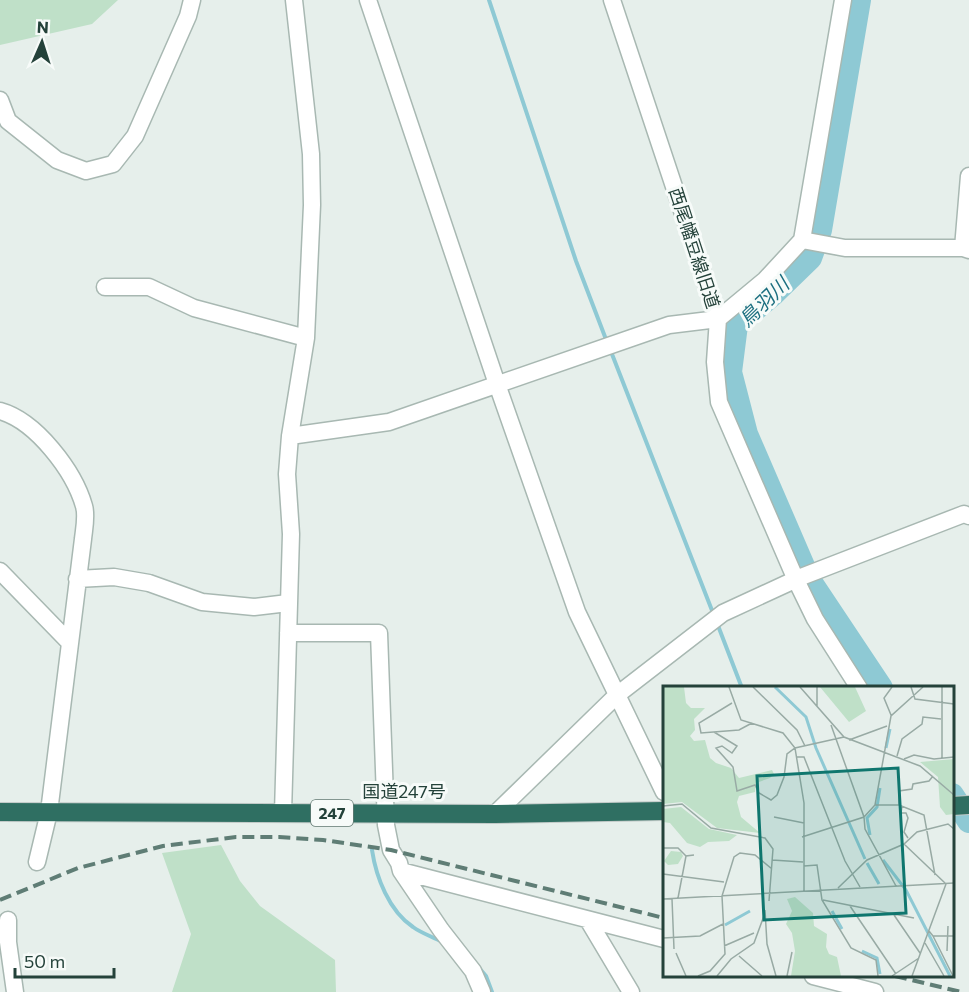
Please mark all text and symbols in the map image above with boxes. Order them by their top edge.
north arrow [12,12,72,72]
text: N [36,17,49,36]
street label: 西尾幡豆線旧道 [665,184,725,311]
water label: 鳥羽川 [733,270,795,331]
inset map [663,686,954,977]
street label: 国道247号 [362,780,446,802]
road number: 247 [311,800,353,826]
scale bar [15,941,114,979]
text: 50 m [24,950,65,972]

